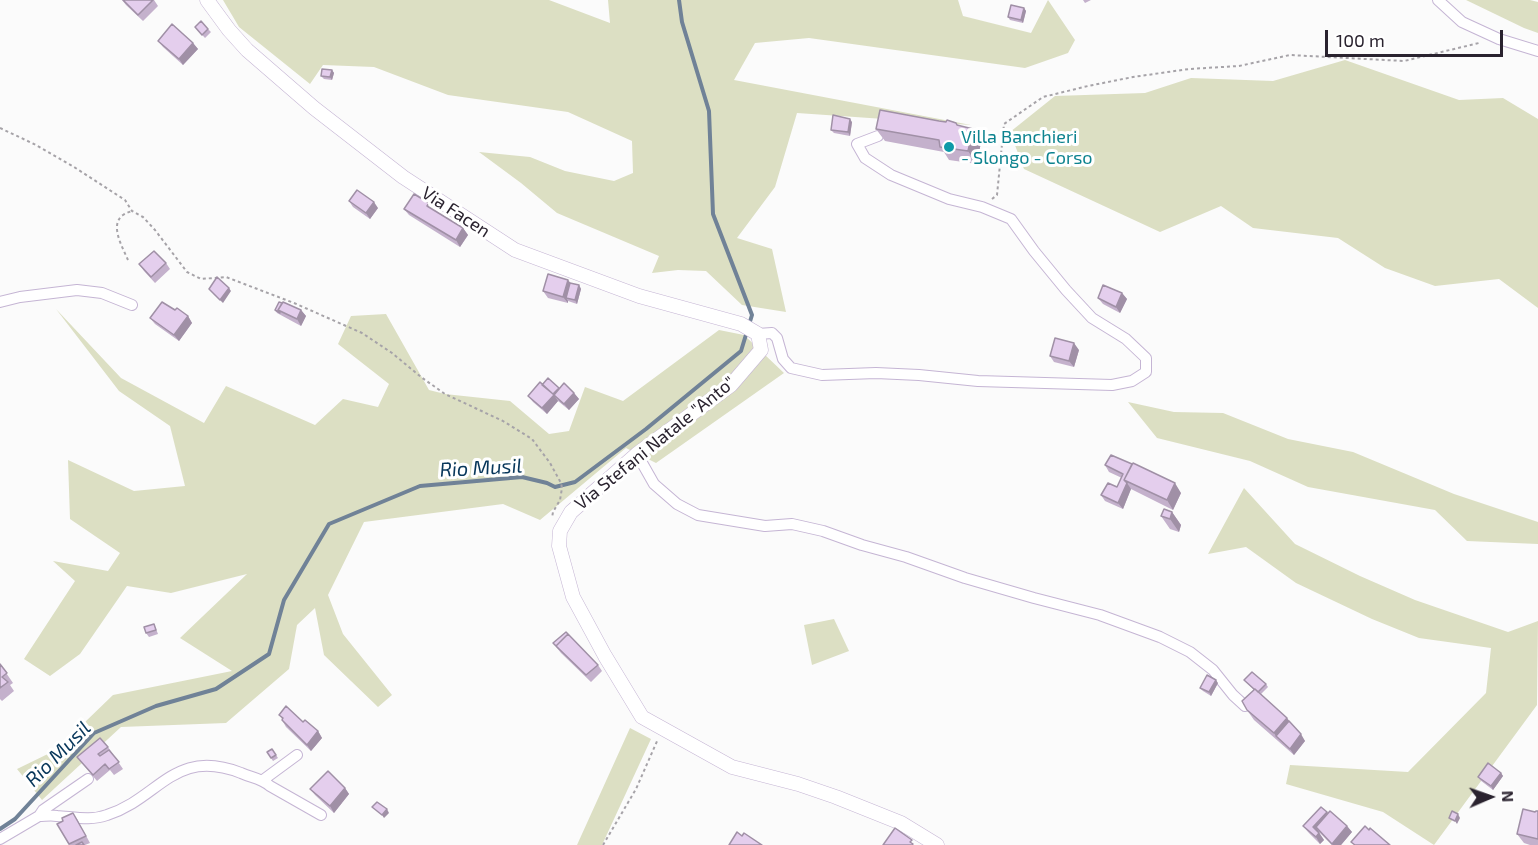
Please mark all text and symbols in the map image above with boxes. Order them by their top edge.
scale bar [1328,18,1506,56]
text: 100 m [1336,29,1385,51]
place label: Villa Banchieri - Slongo - Corso [961,126,1093,168]
marker: Villa Banchieri - Slongo - Corso [942,140,956,154]
street label: Via Facen [418,182,494,242]
street label: Via Stefani Natale "Anto" [570,372,740,514]
water label: Rio Musil [439,454,523,482]
water label: Rio Musil [20,716,96,792]
north arrow [1460,767,1520,827]
text: N [1499,790,1518,802]

